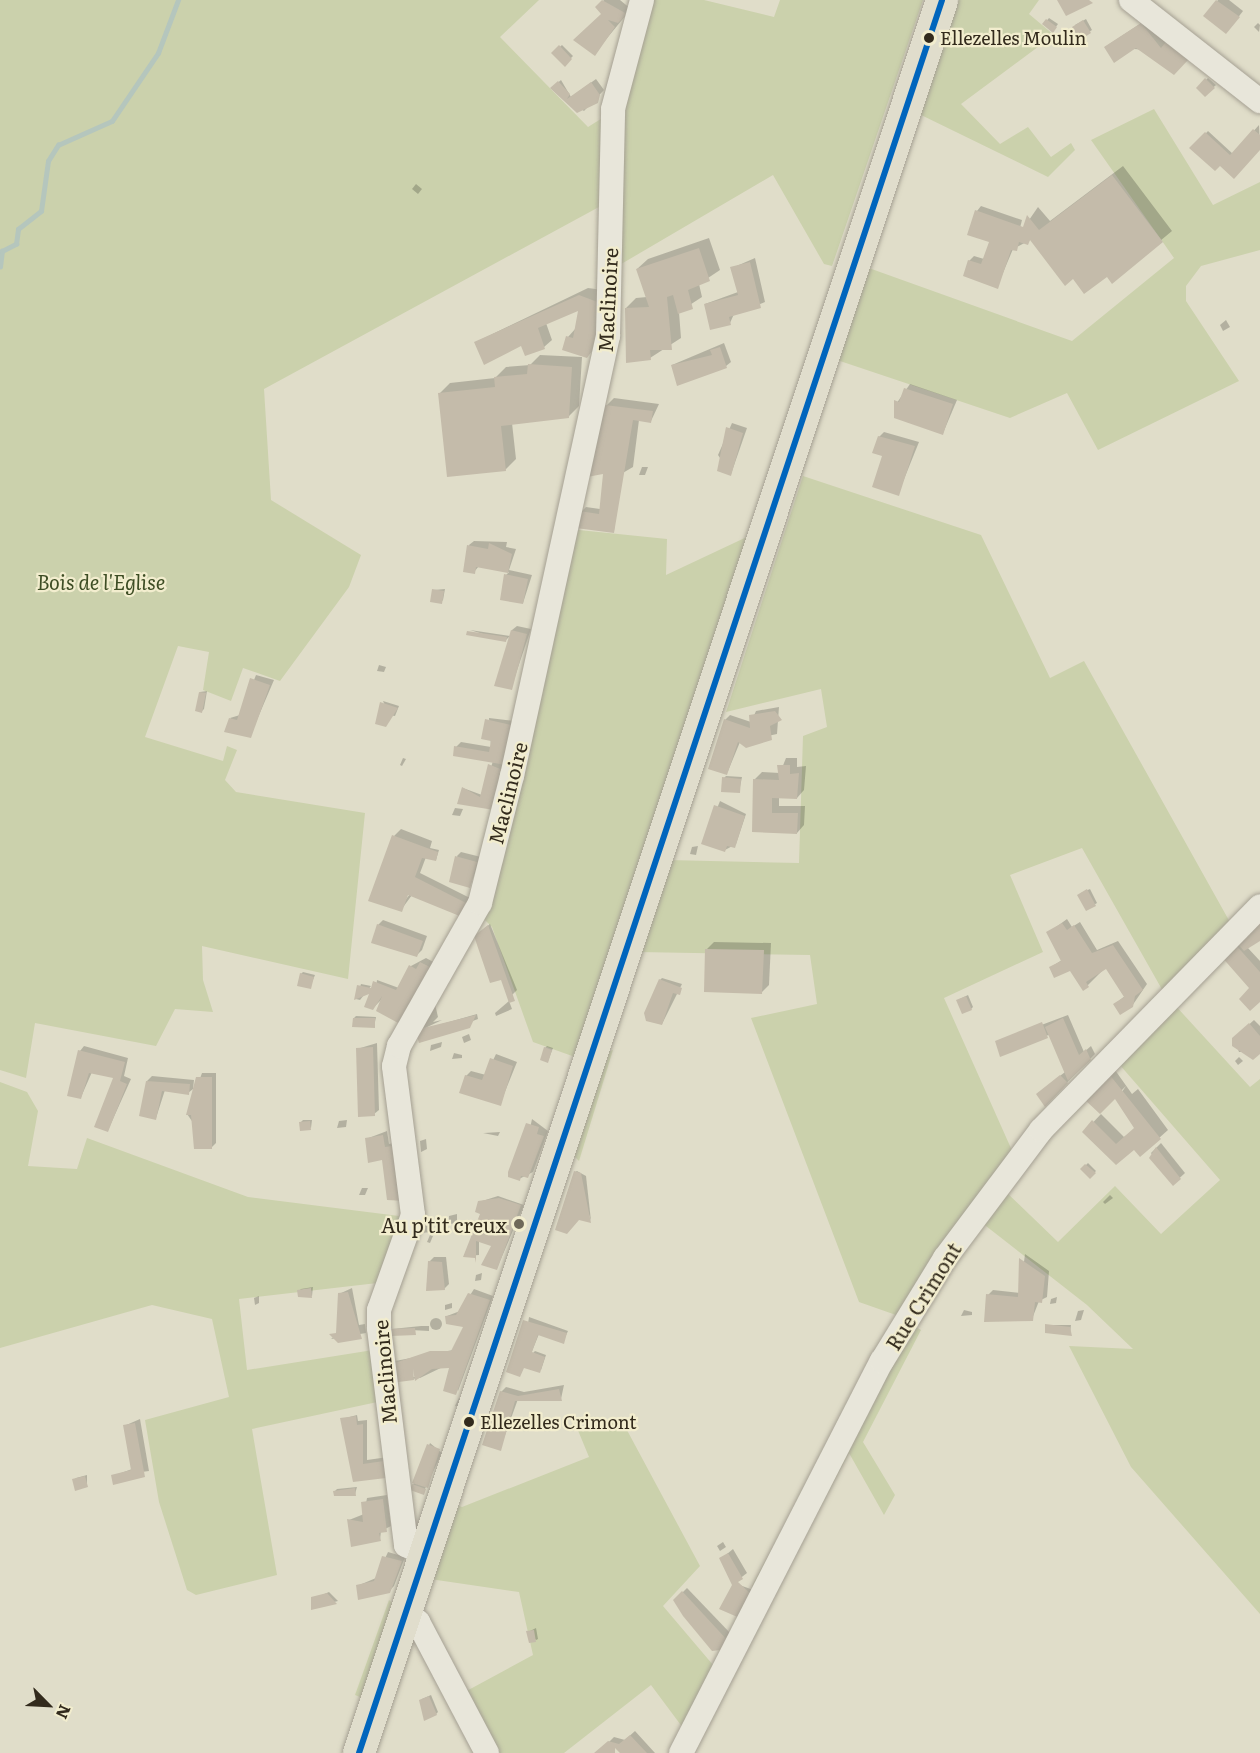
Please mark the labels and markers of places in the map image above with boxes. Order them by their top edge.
place label: Ellezelles Moulin [940,27,1087,49]
marker: Ellezelles Moulin [923,32,935,44]
place label: Au p'tit creux [381,1212,507,1236]
marker: Au p'tit creux [512,1217,526,1231]
place label: Ellezelles Crimont [480,1411,636,1433]
marker: Ellezelles Crimont [463,1416,475,1428]

